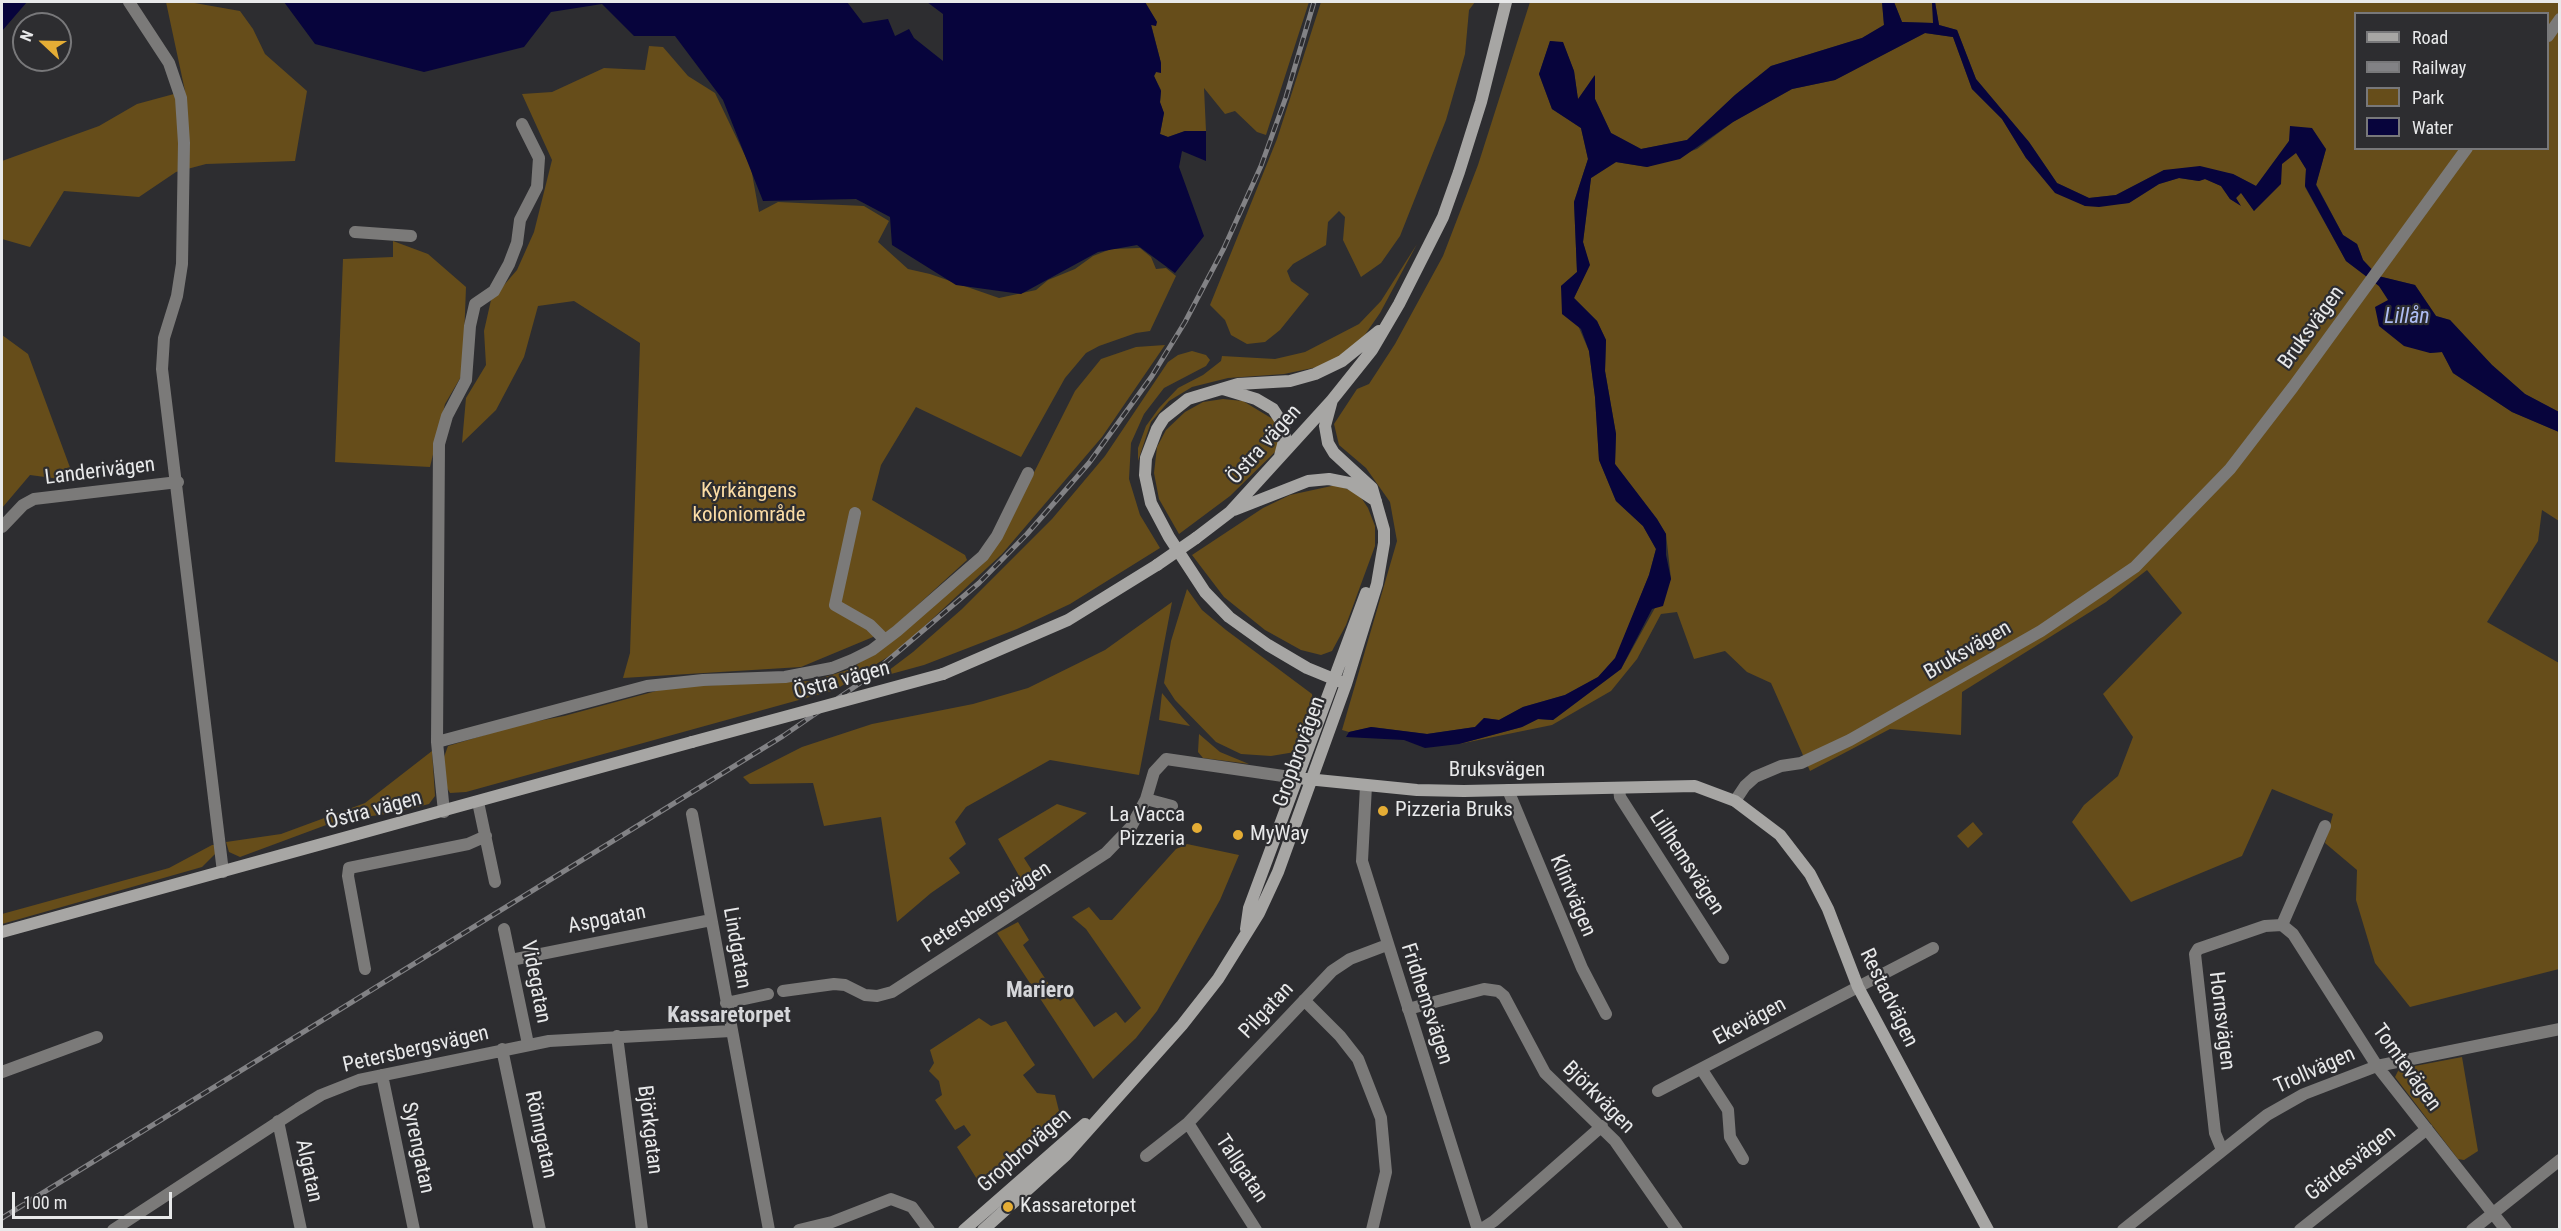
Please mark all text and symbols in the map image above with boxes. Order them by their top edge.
north arrow [12,12,72,72]
legend [2354,12,2549,150]
text: Road [2412,27,2448,48]
text: N [16,28,37,44]
text: Railway [2412,57,2466,78]
text: Park [2412,87,2444,108]
text: Water [2412,117,2453,138]
street label: Bruksvägen [2274,282,2350,374]
water label: Lillån [2384,304,2430,330]
street label: Östra vägen [1223,400,1307,490]
street label: Landerivägen [43,453,157,491]
park label: Kyrkängens koloniområde [692,479,806,529]
street label: Bruksvägen [1920,616,2016,686]
street label: Östra vägen [791,656,893,706]
street label: Gropbrovägen [1268,693,1332,811]
street label: Bruksvägen [1449,758,1545,784]
street label: Östra vägen [323,786,425,836]
place label: Pizzeria Bruks [1395,798,1513,824]
place label: La Vacca Pizzeria [1109,803,1185,853]
marker: Pizzeria Bruks [1376,804,1390,818]
street label: Lillhemsvägen [1643,806,1729,920]
marker: La Vacca Pizzeria [1190,821,1204,835]
place label: MyWay [1250,822,1309,848]
marker: MyWay [1231,828,1245,842]
street label: Klintvägen [1543,851,1601,941]
street label: Petersbergsvägen [918,857,1056,959]
street label: Aspgatan [566,900,648,940]
street label: Lindgatan [716,905,756,991]
street label: Videgatan [515,939,555,1025]
street label: Fridhemsvägen [1395,940,1457,1068]
street label: Restadvägen [1853,945,1923,1051]
street label: Hornsvägen [2202,970,2240,1072]
street label: Pilgatan [1235,977,1299,1045]
district label: Mariero [1006,978,1074,1004]
street label: Ekevägen [1709,992,1791,1052]
district label: Kassaretorpet [667,1003,791,1029]
street label: Tomtevägen [2366,1020,2446,1116]
street label: Petersbergsvägen [341,1021,491,1079]
street label: Trollvägen [2271,1042,2359,1100]
street label: Björkvägen [1557,1057,1639,1139]
street label: Björkgatan [631,1084,667,1176]
street label: Rönngatan [518,1089,562,1181]
street label: Syrengatan [395,1100,439,1196]
street label: Gropbrovägen [973,1104,1077,1198]
street label: Gärdesvägen [2301,1121,2401,1207]
street label: Tallgatan [1209,1130,1273,1208]
street label: Algatan [289,1137,327,1205]
scale bar [15,1180,176,1218]
text: 100 m [23,1192,67,1213]
place label: Kassaretorpet [1020,1194,1136,1220]
marker: Kassaretorpet [1001,1200,1015,1214]

